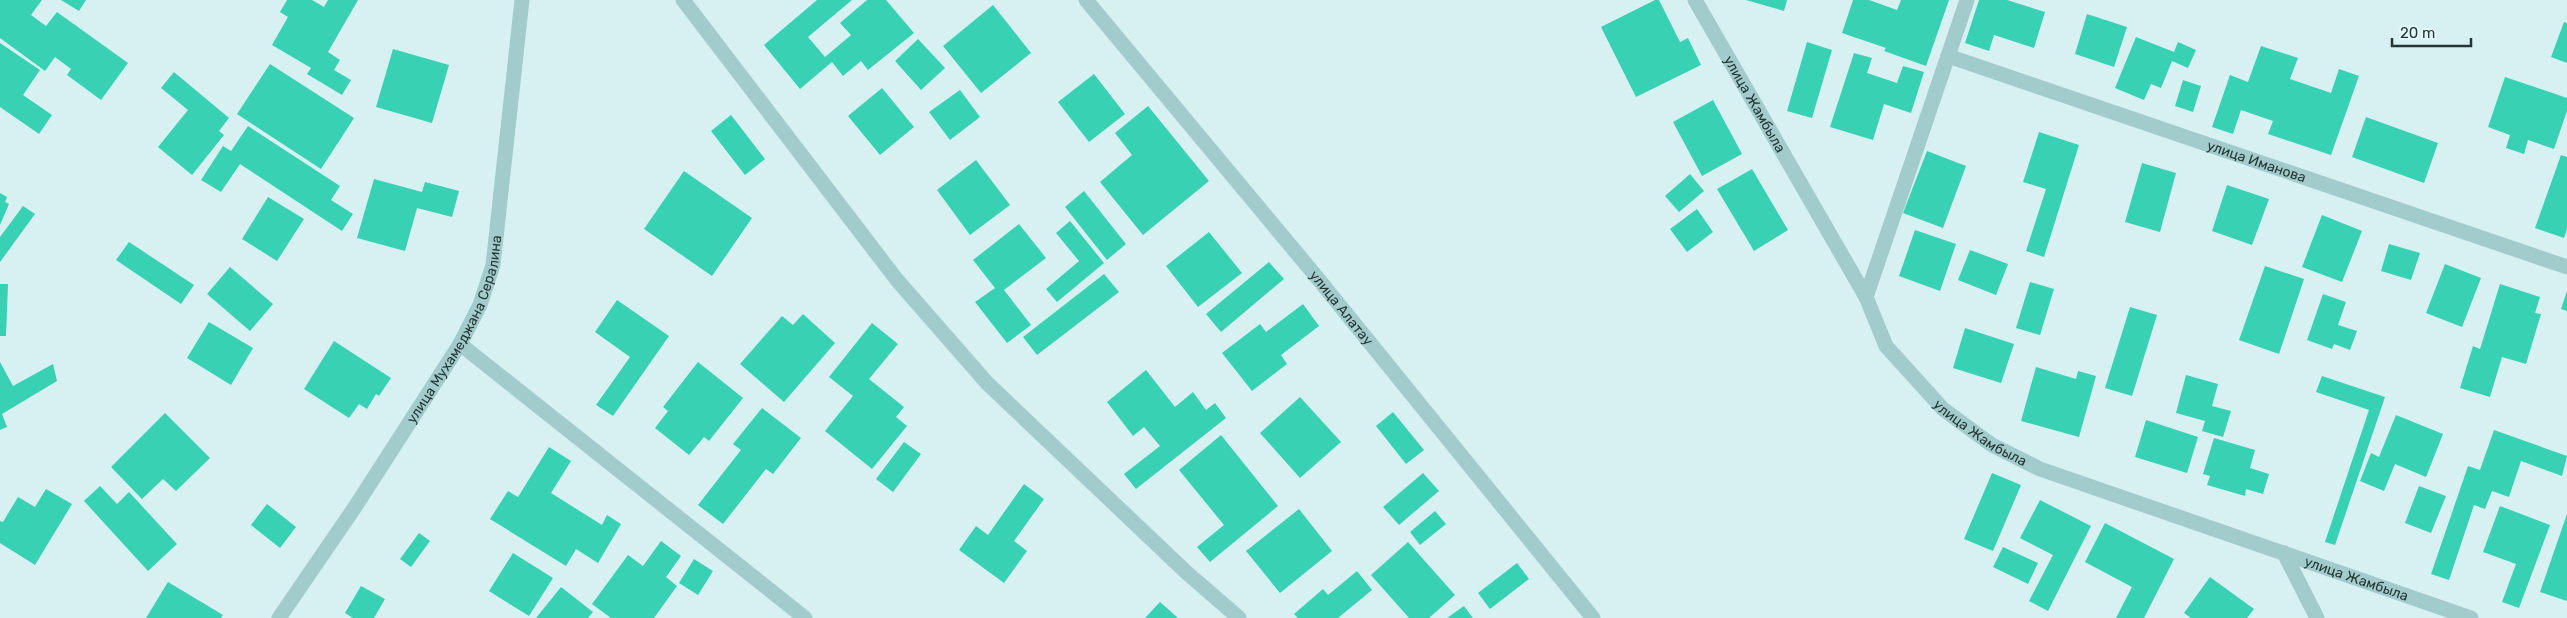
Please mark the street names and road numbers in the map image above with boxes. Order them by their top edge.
street label: улица Жамбыла [1720,53,1789,155]
street label: улица Иманова [2205,136,2308,186]
street label: улица Мухамеджана Сералина [403,234,505,426]
street label: улица Алатау [1306,267,1377,349]
street label: улица Жамбыла [1930,396,2030,470]
street label: улица Жамбыла [2302,553,2411,604]

